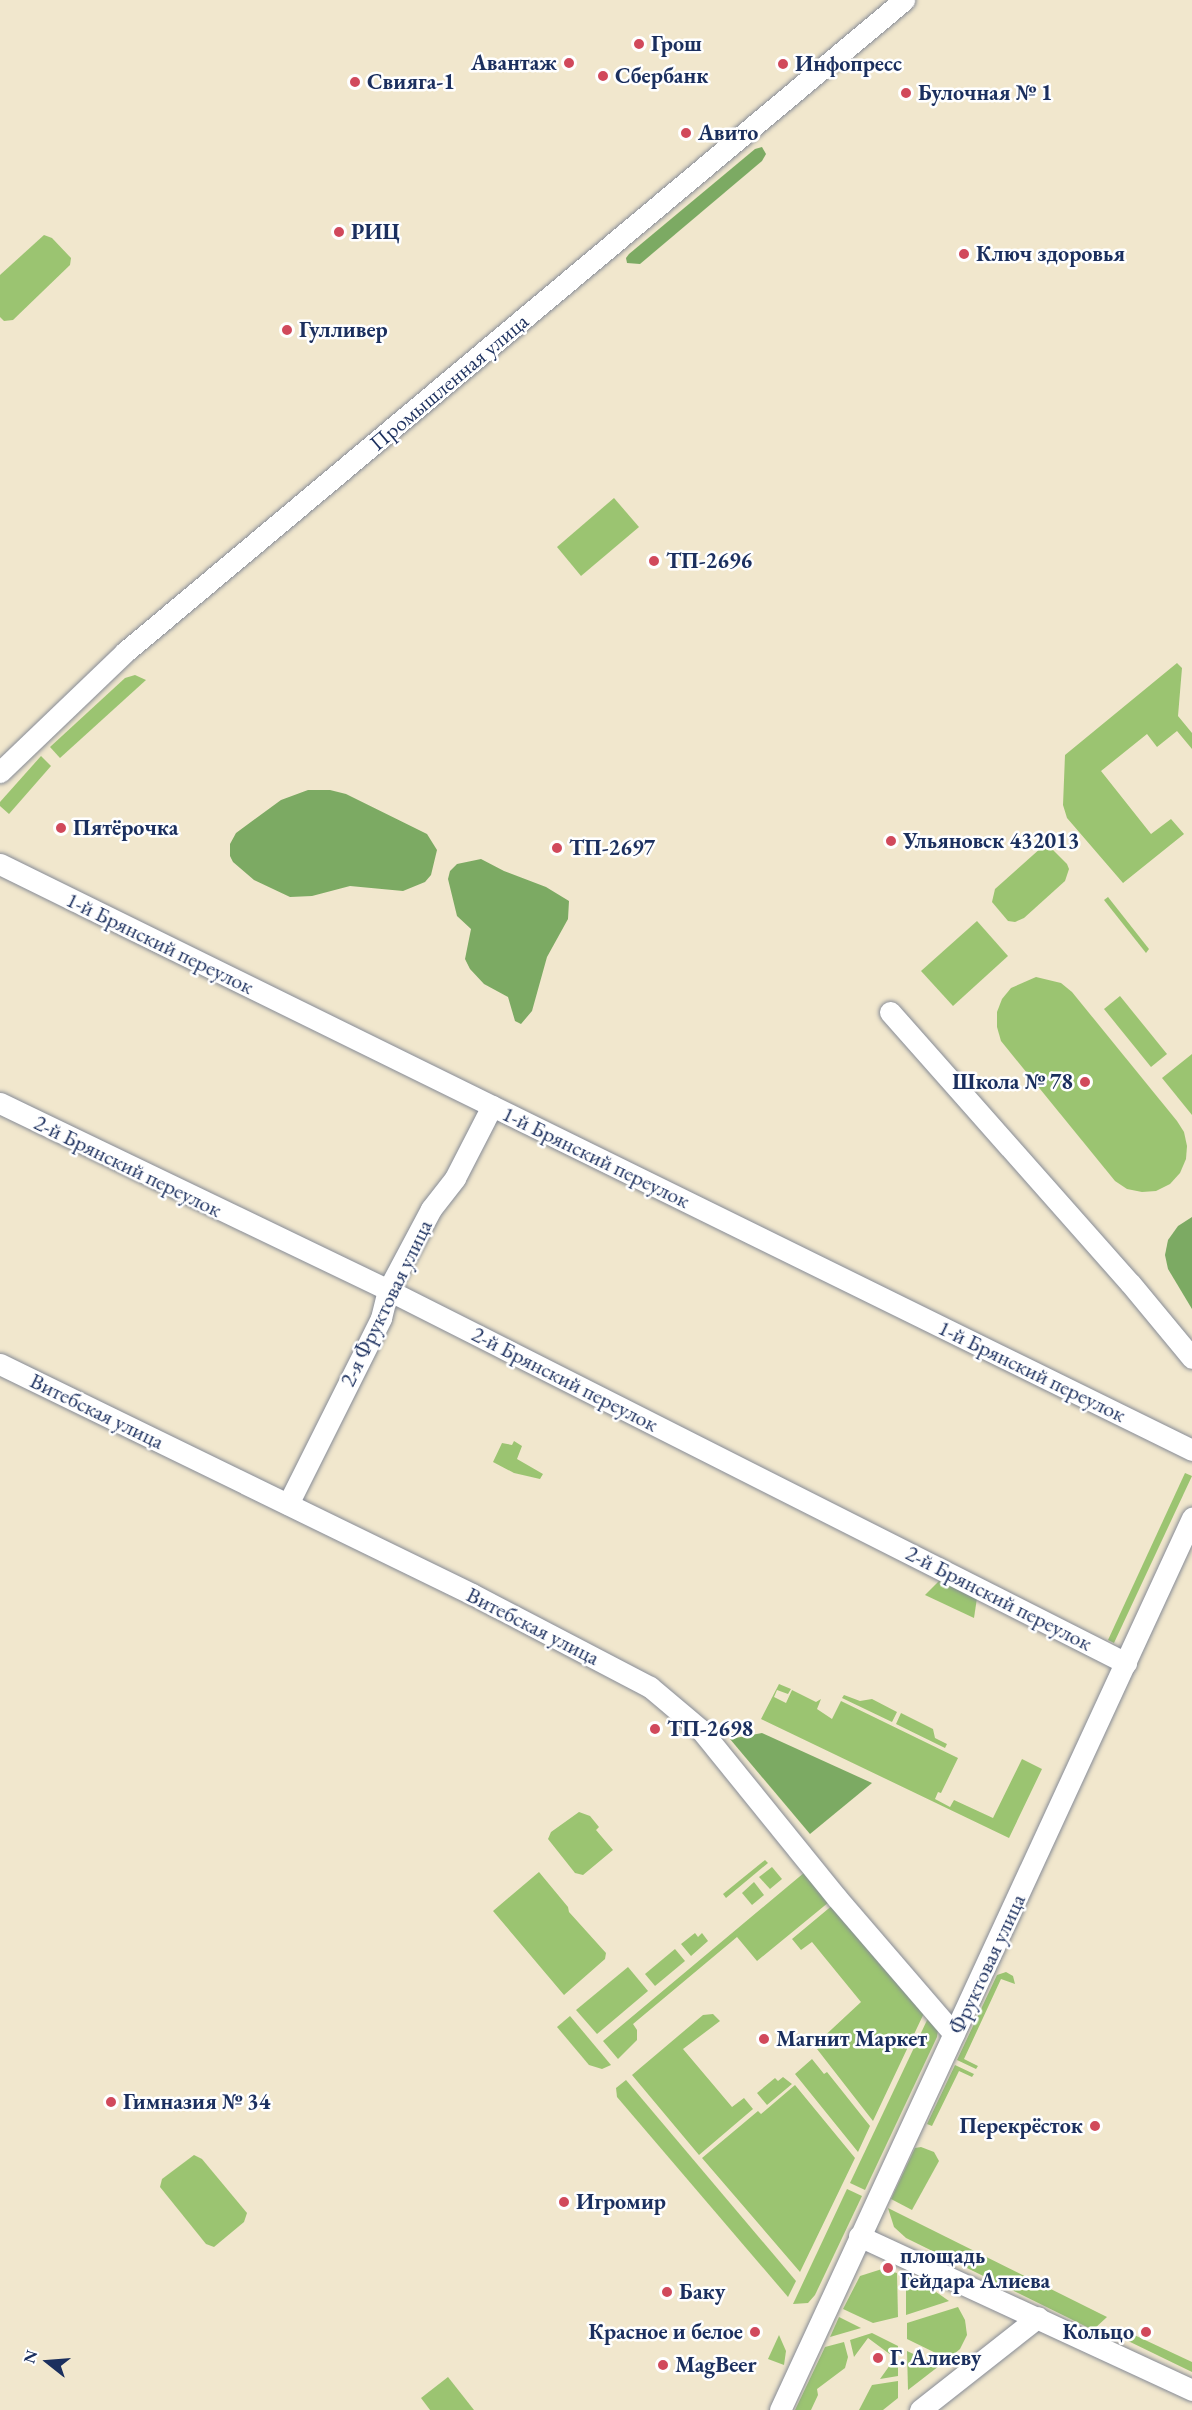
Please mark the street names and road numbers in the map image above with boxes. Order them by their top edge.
street label: Промышленная улица [364,308,534,456]
street label: 1-й Брянский переулок [62,886,258,1000]
street label: 1-й Брянский переулок [498,1100,694,1214]
street label: 2-й Брянский переулок [30,1109,226,1223]
street label: 2-я Фруктовая улица [334,1215,438,1391]
street label: 1-й Брянский переулок [934,1314,1130,1428]
street label: 2-й Брянский переулок [468,1321,662,1437]
street label: Витебская улица [26,1367,168,1455]
street label: 2-й Брянский переулок [902,1540,1096,1656]
street label: Витебская улица [462,1581,604,1671]
street label: Фруктовая улица [943,1890,1031,2038]

